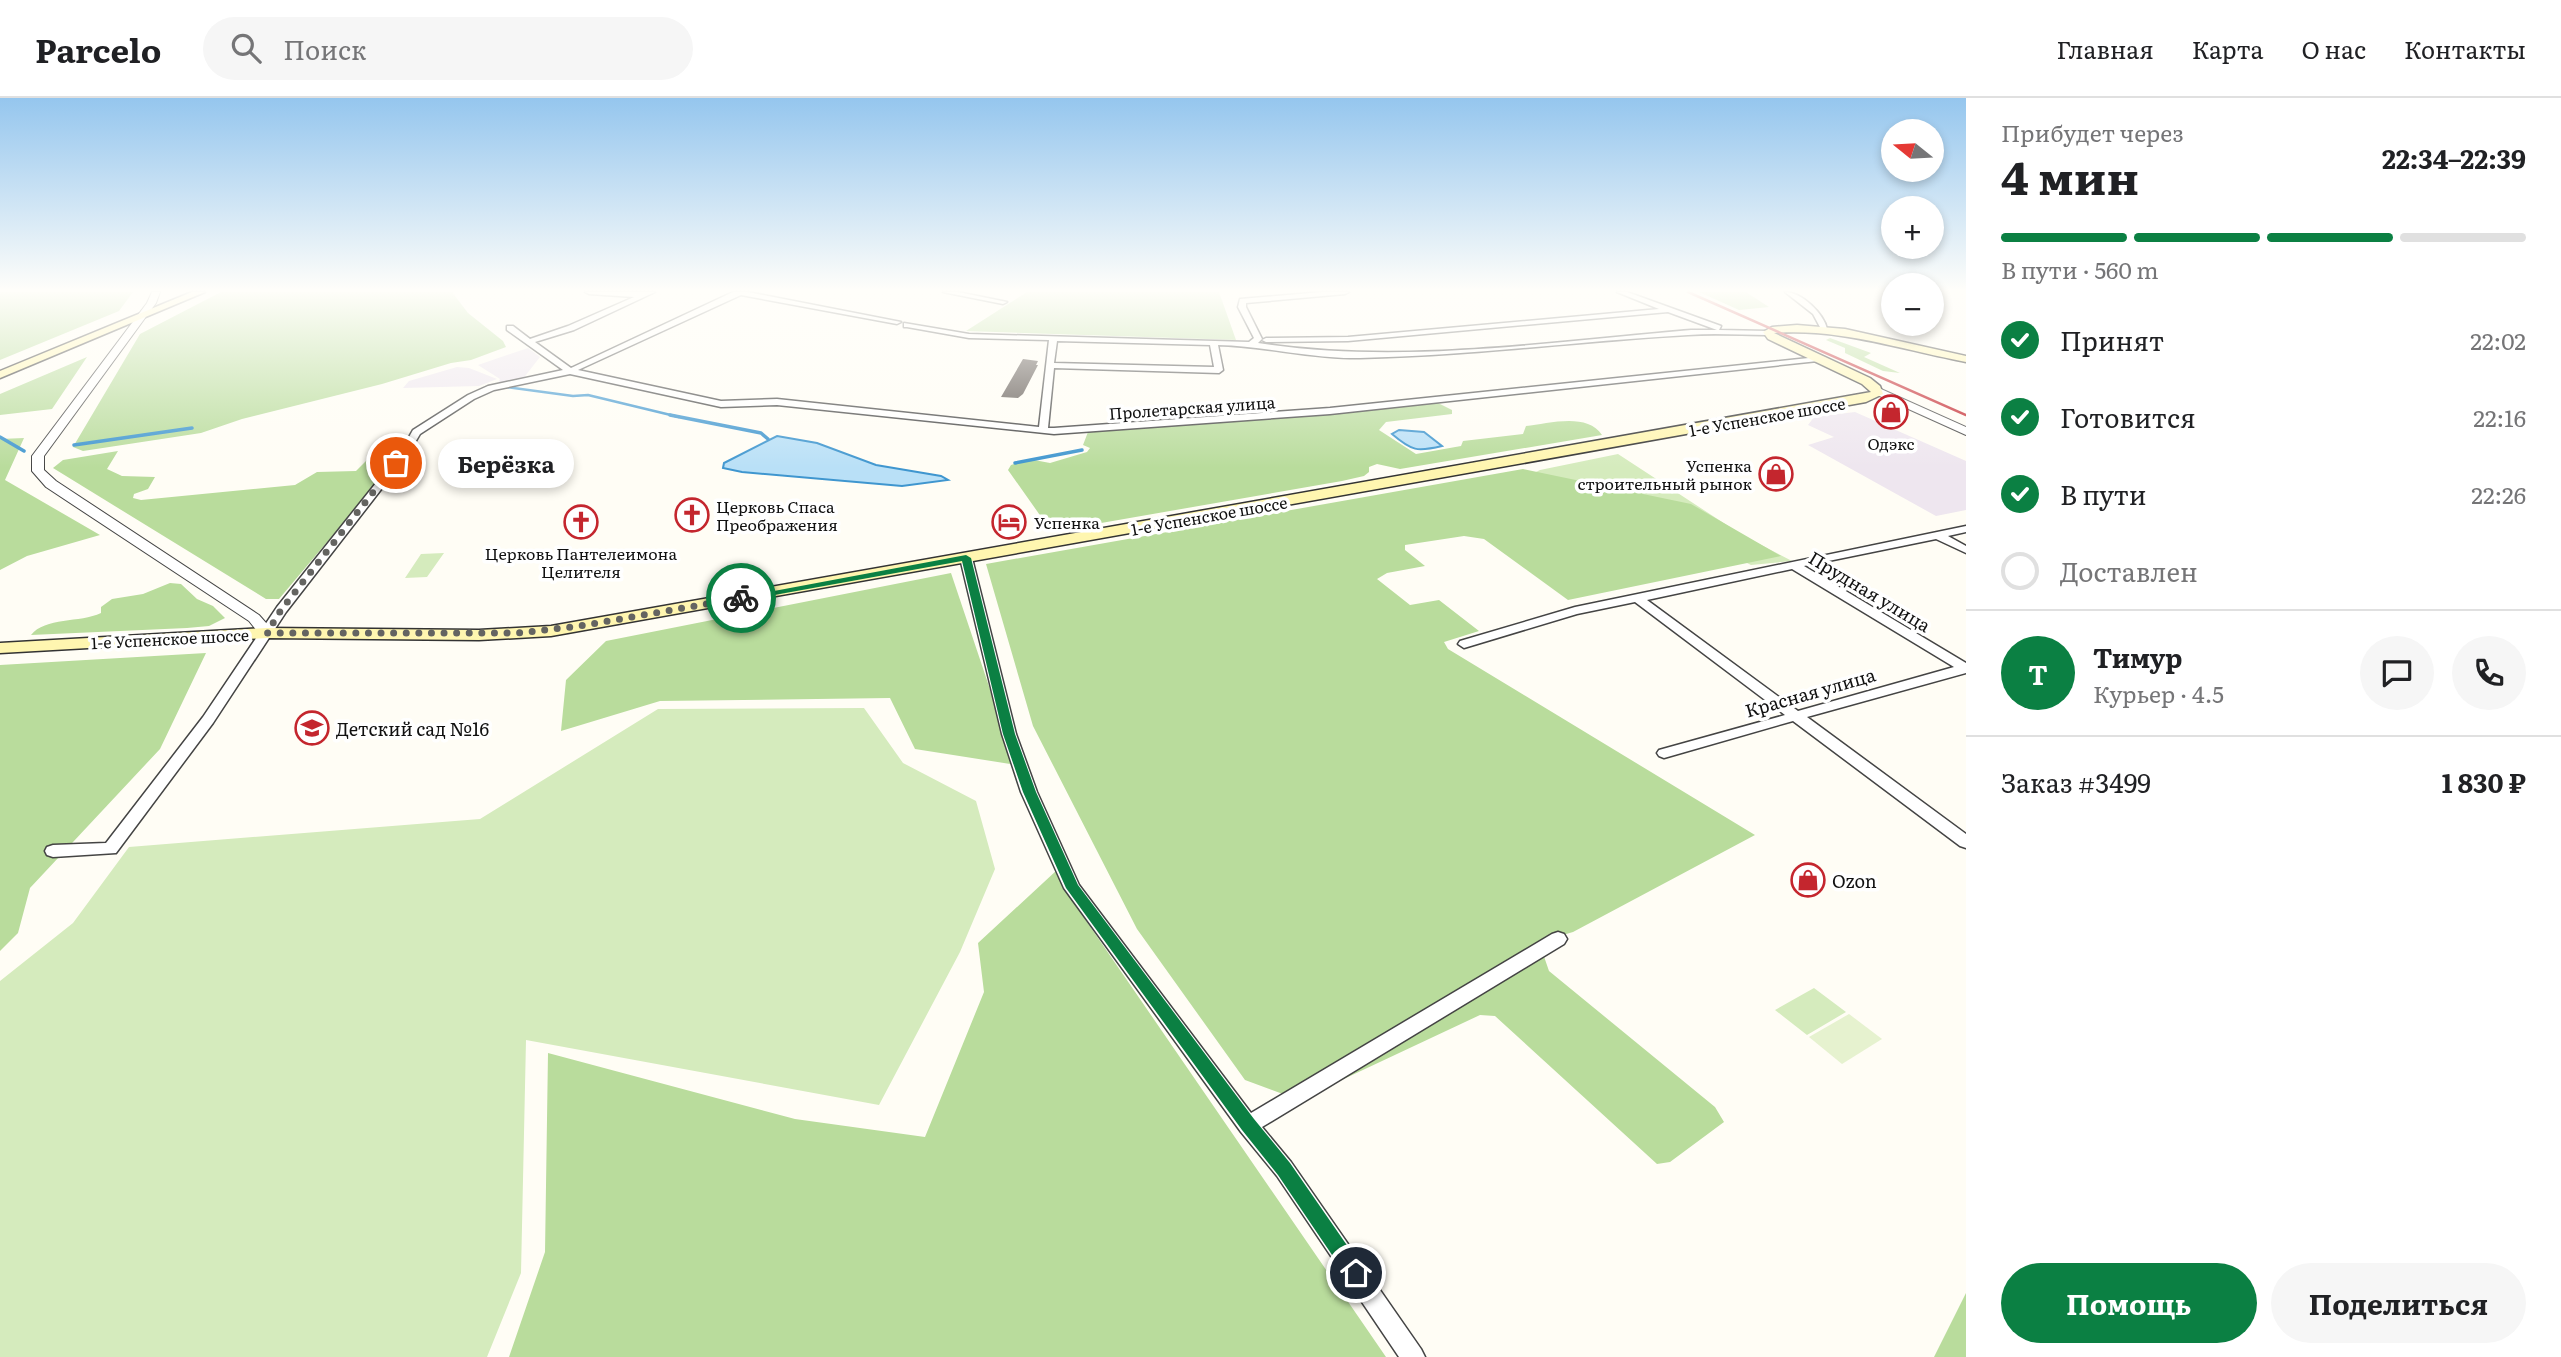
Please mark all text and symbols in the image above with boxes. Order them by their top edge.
search box [203,17,693,80]
text: Parcelo [35,24,161,73]
icon: search [227,29,265,67]
text: Поиск [283,29,366,68]
text: Главная [2056,31,2154,66]
text: Карта [2192,31,2264,66]
text: О нас [2302,31,2366,66]
text: Контакты [2404,31,2526,66]
text: Прибудет через [2001,115,2184,149]
north arrow [1881,119,1944,182]
map controls [1881,119,1944,336]
text: 22:34–22:39 [2382,138,2526,177]
text: 4 мин [2001,141,2139,209]
button: + [1881,196,1944,259]
text: В пути · 560 m [2001,252,2159,286]
button: − [1881,273,1944,336]
text: Принят [2060,320,2164,359]
icon: check [2001,321,2039,359]
text: 22:02 [2470,323,2526,357]
street label: Пролетарская улица [1108,389,1276,425]
street label: 1-е Успенское шоссе [1687,390,1847,442]
shop icon: Одэкс [1872,393,1910,431]
text: Готовится [2060,397,2196,436]
icon: check [2001,398,2039,436]
text: 22:16 [2473,400,2526,434]
place label: Одэкс [1868,431,1914,455]
pin [366,433,426,493]
callout: Берёзка [438,438,574,488]
icon: bag [377,444,415,482]
text: Берёзка [457,446,555,480]
place label: Успенка строительный рынок [1577,453,1753,495]
shop icon: Успенка строительный рынок [1757,455,1795,493]
text: В пути [2060,474,2147,513]
icon: check [2001,475,2039,513]
text: 22:26 [2471,477,2526,511]
street label: 1-е Успенское шоссе [1129,489,1289,541]
place label: Церковь Спаса Преображения [716,494,838,536]
church icon: Церковь Спаса Преображения [673,496,711,534]
church icon: Церковь Пантелеимона Целителя [562,503,600,541]
hotel icon: Успенка [990,503,1028,541]
place label: Успенка [1034,510,1100,534]
place label: Церковь Пантелеимона Целителя [485,541,678,583]
street label: Прудная улица [1804,544,1936,638]
text: Доставлен [2060,551,2198,590]
courier [706,563,776,633]
icon: bike [722,579,760,617]
street label: 1-е Успенское шоссе [90,622,250,654]
button: chat [2360,636,2434,710]
button: phone [2452,636,2526,710]
text: Тимур [2093,637,2182,676]
text: Т [2028,654,2048,693]
street label: Красная улица [1742,660,1879,724]
text: Курьер · 4.5 [2093,676,2224,710]
school or university icon: Детский сад №16 [293,709,331,747]
place label: Детский сад №16 [336,715,489,742]
text: Заказ #3499 [2001,762,2151,801]
text: 1 830 ₽ [2442,762,2526,801]
shop icon: Ozon [1789,861,1827,899]
place label: Ozon [1832,867,1877,894]
pin [1326,1243,1386,1303]
icon: home [1337,1254,1375,1292]
button: Помощь [2001,1263,2257,1343]
button: Поделиться [2271,1263,2526,1343]

